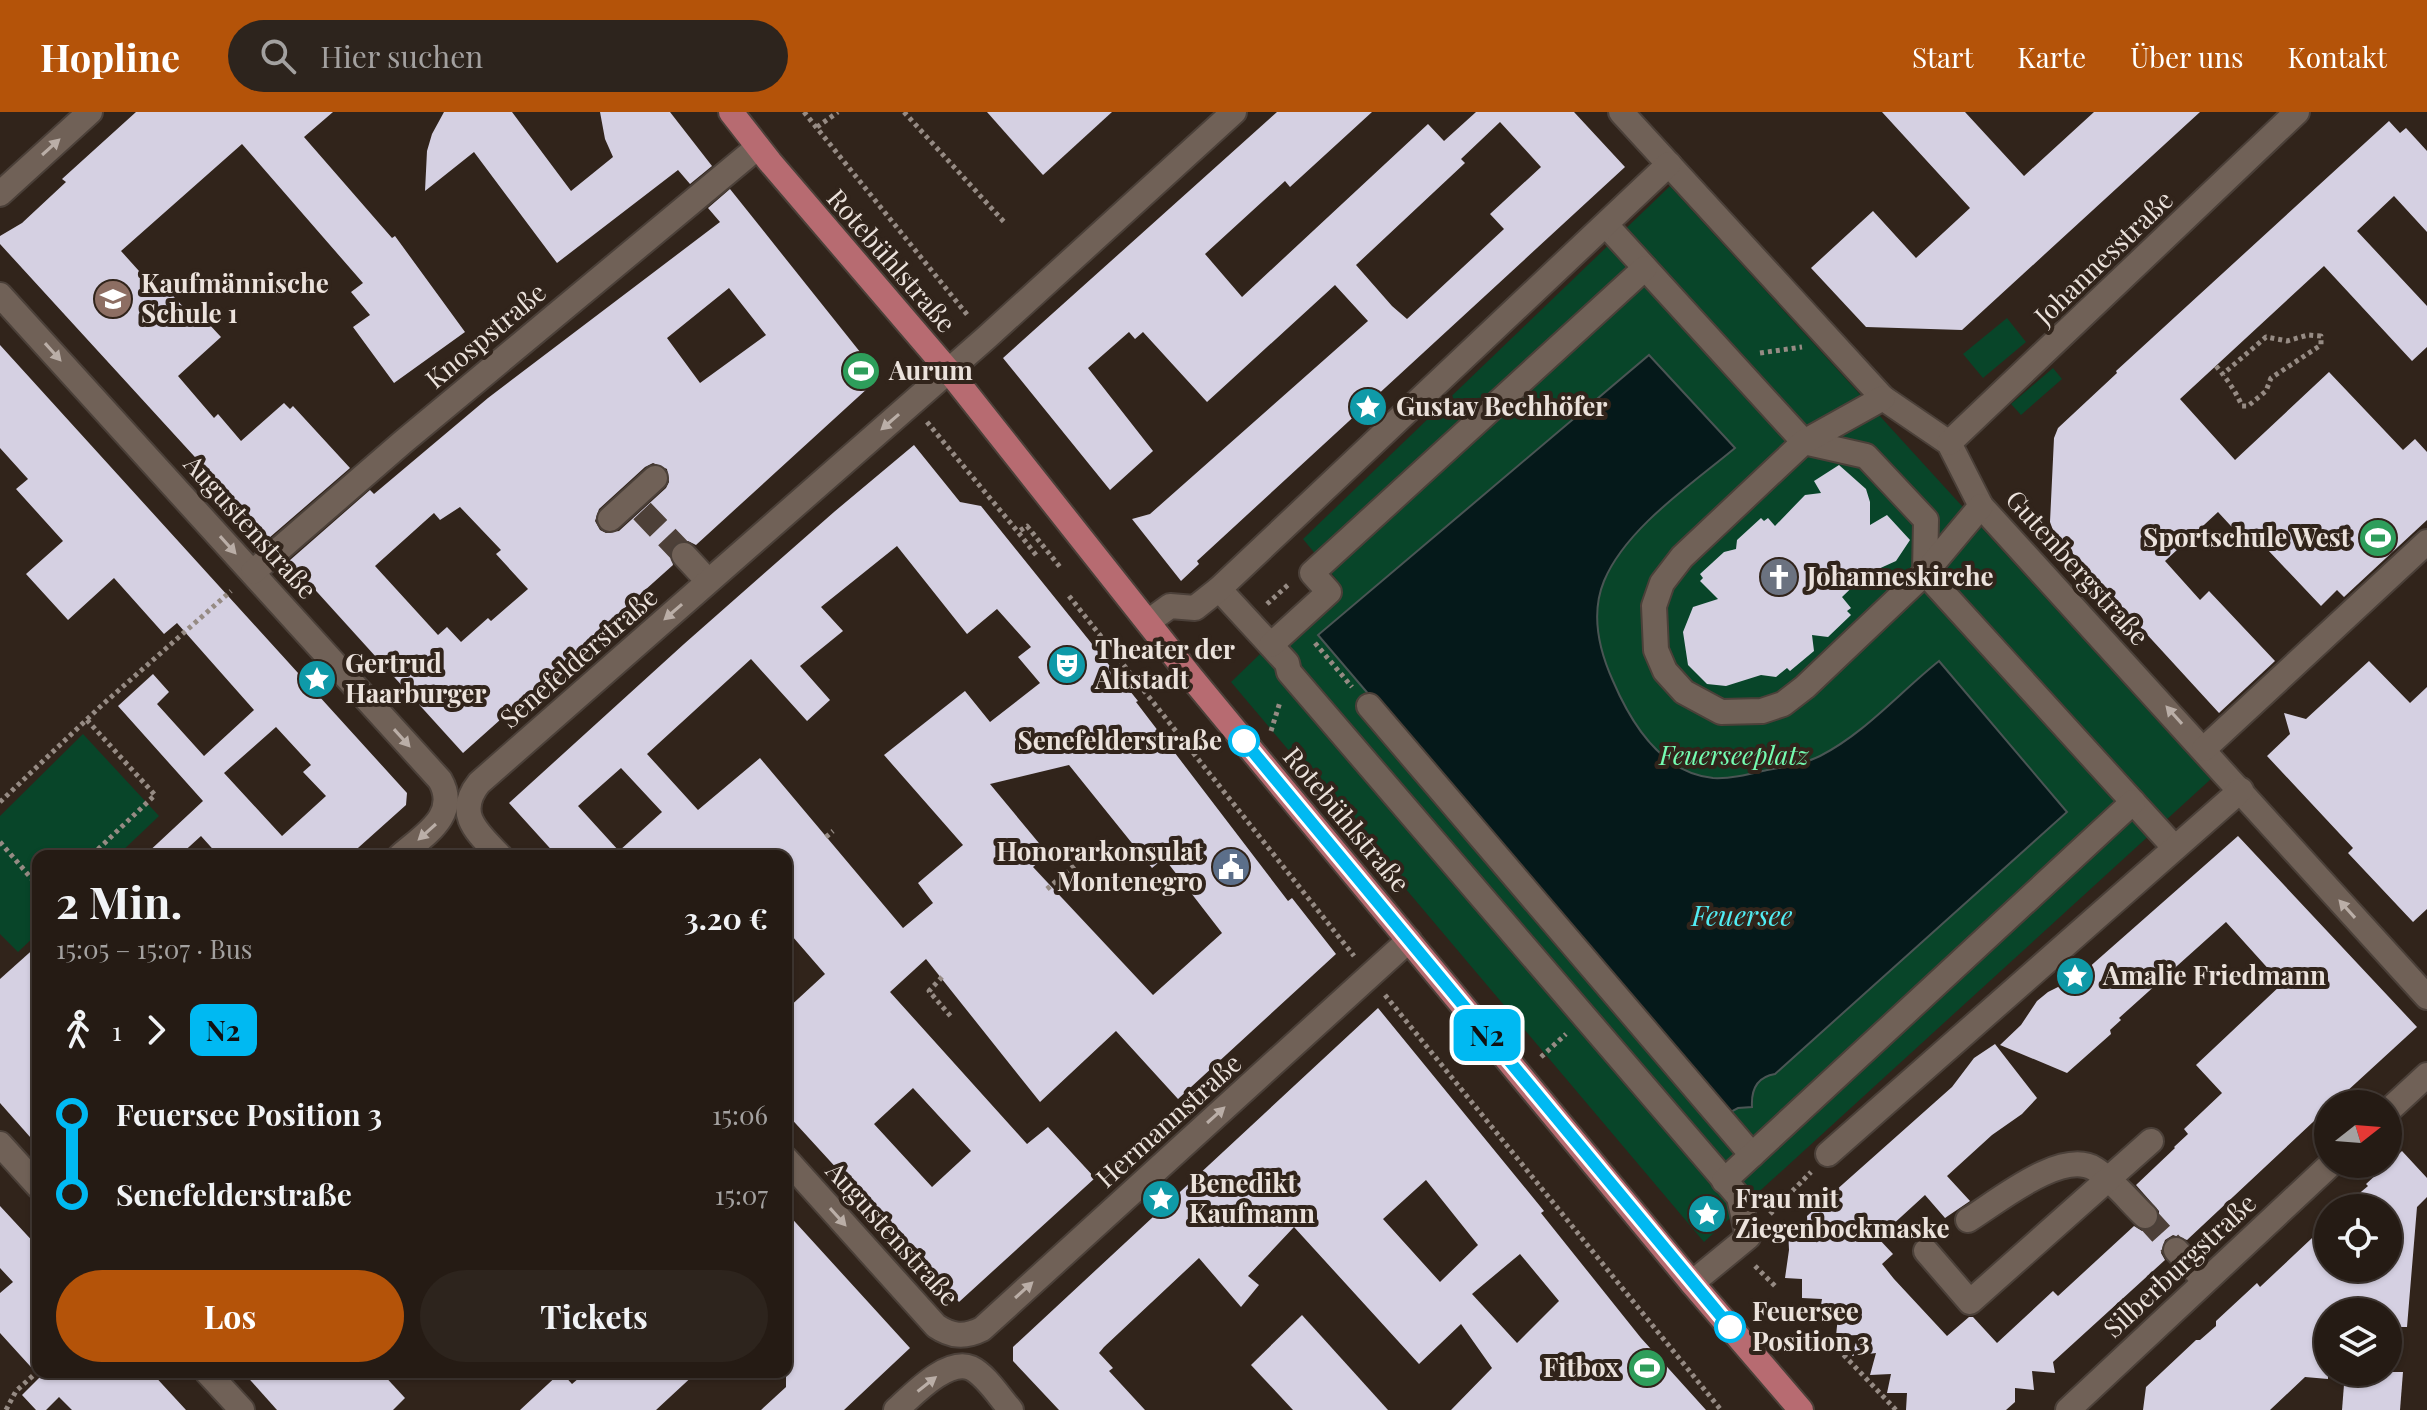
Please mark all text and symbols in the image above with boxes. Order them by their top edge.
search box [228,20,788,92]
text: Hopline [40,31,180,82]
icon: search [256,34,300,78]
text: Hier suchen [320,36,483,76]
text: Start [1912,38,1973,75]
text: Karte [2017,38,2086,75]
text: Über uns [2130,38,2243,75]
text: Kontakt [2287,38,2387,75]
one-way arrow [41,139,61,156]
street label: Rotebühlstraße [820,181,964,339]
street label: Johannesstraße [2025,182,2180,333]
place label: Kaufmännische Schule 1 [141,265,329,330]
street label: Knospstraße [417,274,553,396]
school or university icon: Kaufmännische Schule 1 [92,278,134,320]
one-way arrow [43,343,61,362]
sports icon: Aurum [840,350,882,392]
place label: Aurum [888,352,973,387]
place icon: Gustav Bechhöfer [1347,386,1389,428]
place label: Gustav Bechhöfer [1396,388,1607,423]
one-way arrow [880,412,899,430]
street label: Augustenstraße [176,446,325,606]
street label: Gutenbergstraße [1999,482,2157,652]
sports icon: Sportschule West [2357,517,2399,559]
place label: Sportschule West [2143,519,2351,554]
one-way arrow [218,535,236,554]
church icon: Johanneskirche [1758,556,1800,598]
place label: Johanneskirche [1806,558,1994,593]
street label: Senefelderstraße [492,579,664,735]
one-way arrow [664,603,684,620]
place label: Theater der Altstadt [1094,631,1235,696]
theatre icon: Theater der Altstadt [1046,644,1088,686]
place label: Gertrud Haarburger [345,645,486,710]
place icon: Gertrud Haarburger [296,658,338,700]
one-way arrow [2165,706,2183,725]
place label: Senefelderstraße [1018,722,1222,757]
marker: Senefelderstraße [1229,726,1259,756]
one-way arrow [392,728,410,747]
park label: Feuerseeplatz [1658,737,1810,772]
street label: Rotebühlstraße [1276,739,1418,899]
one-way arrow [418,822,437,840]
place label: Honorarkonsulat Montenegro [997,833,1204,898]
public building icon: Honorarkonsulat Montenegro [1210,846,1252,888]
text: 2 Min. [56,871,182,930]
water label: Feuersee [1690,896,1793,933]
text: 3.20 € [684,898,768,938]
one-way arrow [2339,900,2357,919]
text: 15:05 – 15:07 · Bus [56,931,252,966]
place icon: Amalie Friedmann [2054,955,2096,997]
place label: Amalie Friedmann [2102,957,2326,992]
icon: walk [56,1008,100,1052]
icon: forward [134,1008,178,1052]
line badge: N2 [1451,1009,1523,1061]
text: N2 [206,1011,241,1048]
text: 1 [112,1013,122,1048]
text: N2 [1470,1016,1504,1053]
street label: Hermannstraße [1088,1045,1248,1195]
north arrow [2314,1090,2402,1178]
map controls [2314,1090,2402,1386]
text: Feuersee Position 3 [116,1094,382,1134]
text: 15:06 [712,1097,768,1132]
one-way arrow [1207,1107,1226,1125]
street label: Augustenstraße [818,1153,967,1313]
place label: Benedikt Kaufmann [1189,1165,1315,1230]
text: Senefelderstraße [116,1174,352,1214]
text: 15:07 [715,1177,768,1212]
place icon: Benedikt Kaufmann [1140,1178,1182,1220]
place label: Frau mit Ziegenbockmaske [1735,1180,1950,1245]
street label: Silberburgstraße [2095,1185,2263,1345]
place icon: Frau mit Ziegenbockmaske [1686,1193,1728,1235]
button: locate [2314,1194,2402,1282]
one-way arrow [829,1207,846,1227]
button: Los [56,1270,404,1362]
button: Tickets [420,1270,768,1362]
one-way arrow [1015,1282,1034,1300]
place label: Feuersee Position 3 [1752,1293,1870,1358]
button: layers [2314,1298,2402,1386]
marker: Feuersee Position 3 [1715,1312,1745,1342]
sports icon: Fitbox [1626,1347,1668,1389]
place label: Fitbox [1543,1349,1619,1384]
one-way arrow [917,1377,937,1393]

